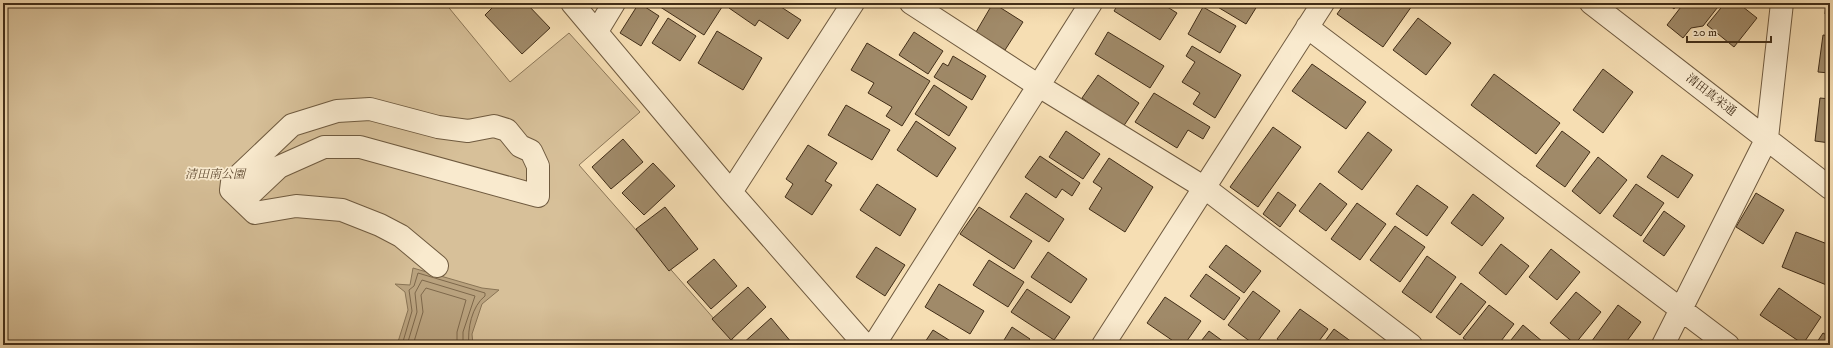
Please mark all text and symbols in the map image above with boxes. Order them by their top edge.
scale bar [1687,18,1771,44]
text: 20 m [1693,25,1717,40]
street label: 清田真栄通 [1683,71,1739,119]
park label: 清田南公園 [185,167,247,182]

